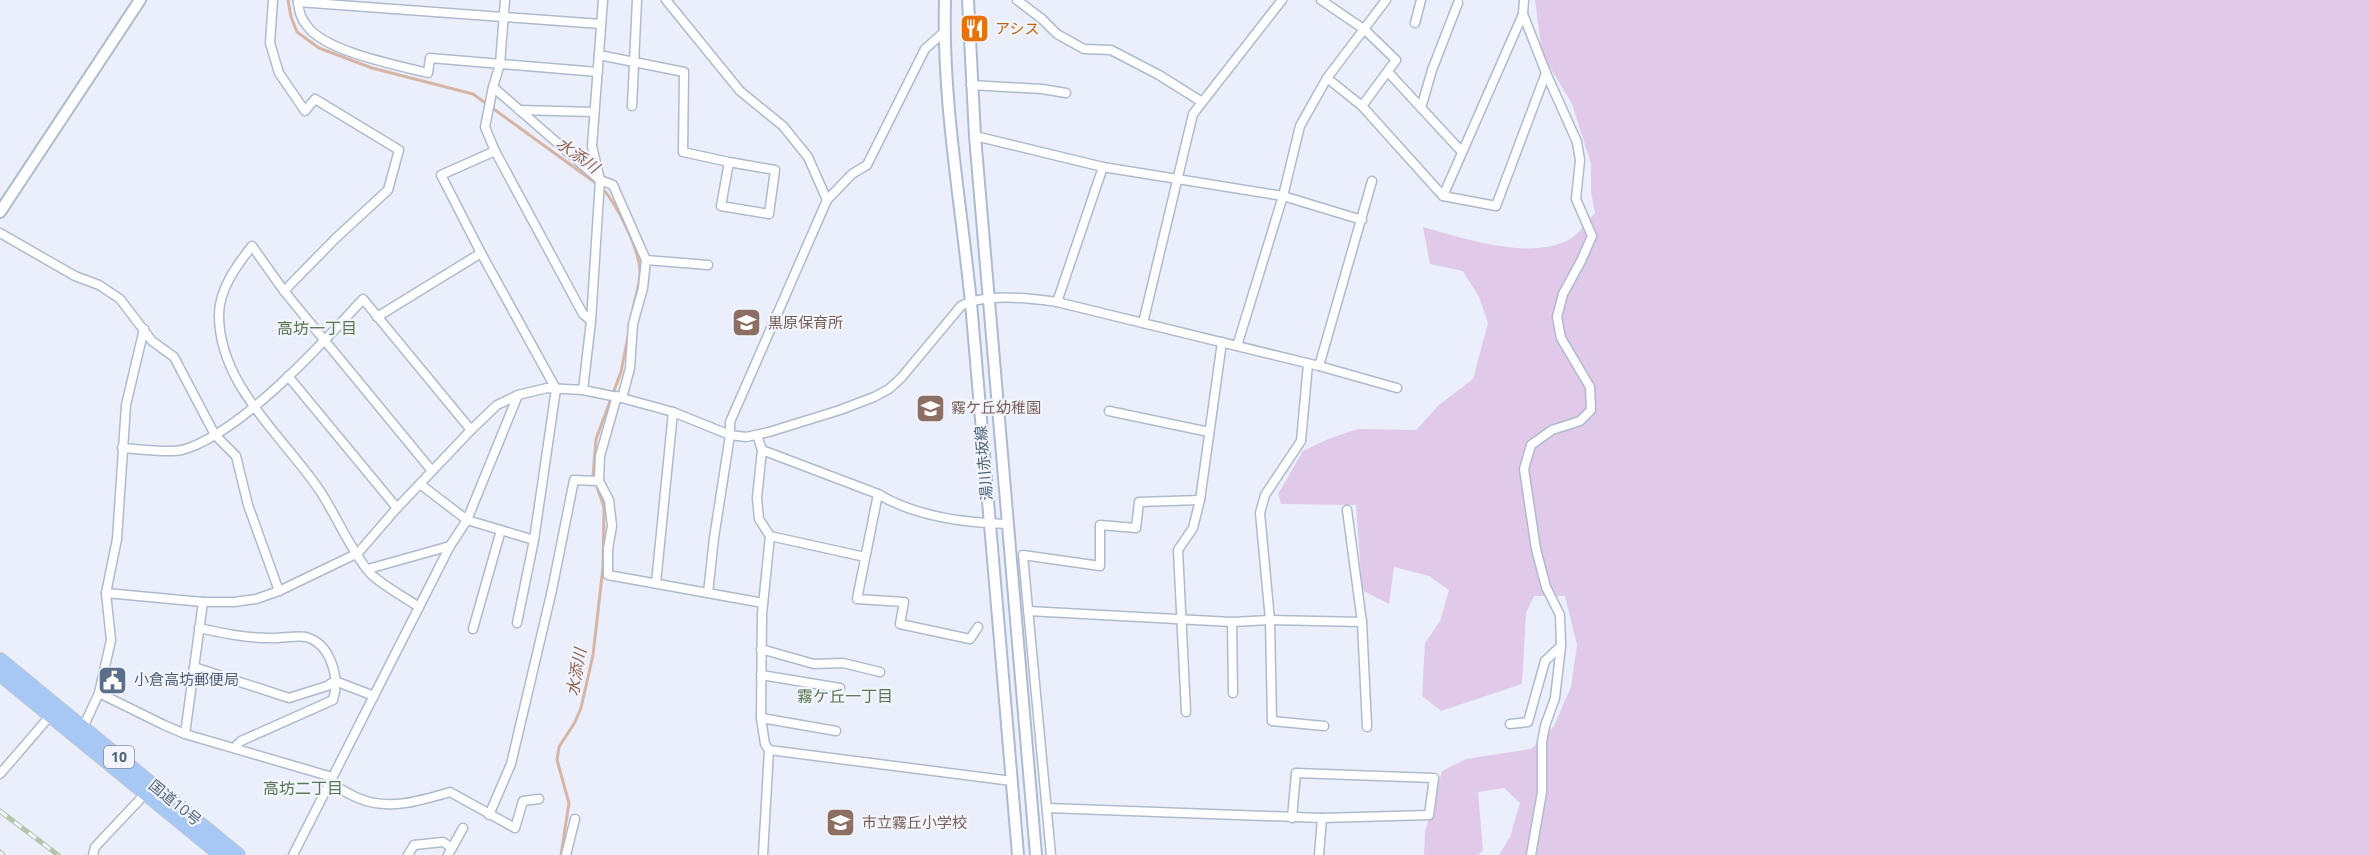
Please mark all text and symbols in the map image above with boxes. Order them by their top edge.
restaurant icon: アシス [958,13,990,45]
place label: アシス [995,18,1039,38]
water label: 水添川 [552,132,605,179]
school or university icon: 黒原保育所 [731,307,763,339]
place label: 黒原保育所 [768,312,843,332]
district label: 高坊一丁目 [277,317,357,339]
school or university icon: 霧ケ丘幼稚園 [914,392,946,424]
place label: 霧ケ丘幼稚園 [951,397,1041,417]
street label: 湯川赤坂線 [970,425,996,501]
water label: 水添川 [561,644,591,698]
public building icon: 小倉高坊郵便局 [97,664,129,696]
place label: 小倉高坊郵便局 [134,669,239,689]
district label: 霧ケ丘一丁目 [797,685,893,707]
road number: 10 [104,746,134,768]
street label: 国道10号 [145,775,206,830]
district label: 高坊二丁目 [263,777,343,799]
school or university icon: 市立霧丘小学校 [825,807,857,839]
place label: 市立霧丘小学校 [862,812,967,832]

